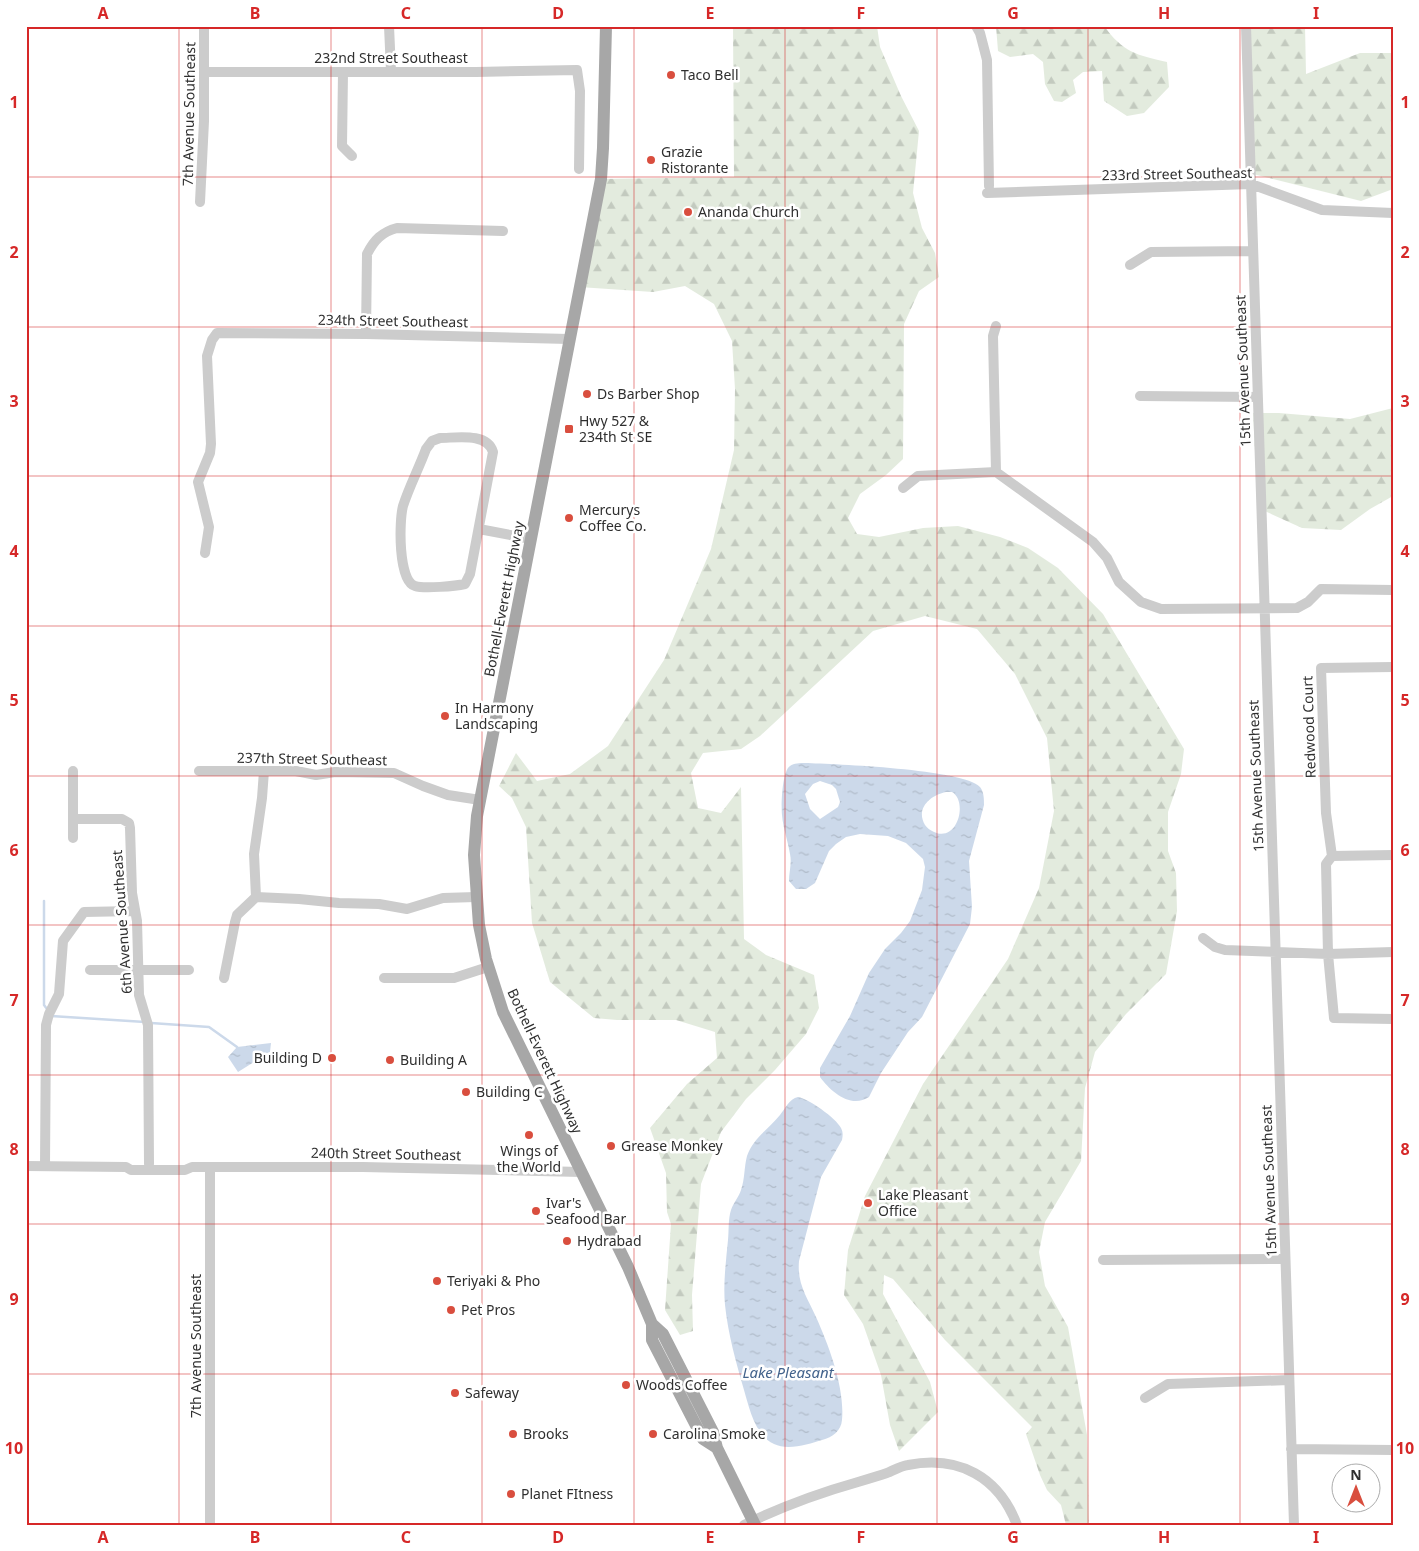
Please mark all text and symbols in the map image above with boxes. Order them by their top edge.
text: A [97,2,109,24]
text: B [250,2,260,24]
text: C [401,2,411,24]
text: D [552,2,564,24]
text: E [706,2,715,24]
text: F [857,2,865,24]
text: G [1007,2,1019,24]
text: H [1158,2,1170,24]
text: I [1313,2,1319,24]
street label: 7th Avenue Southeast [178,42,199,186]
street label: 232nd Street Southeast [314,48,468,67]
place label: Taco Bell [681,65,739,84]
marker: Taco Bell [665,69,677,81]
text: 1 [9,91,19,113]
text: 1 [1400,91,1410,113]
place label: Grazie Ristorante [661,142,729,177]
marker: Grazie Ristorante [645,154,657,166]
street label: 233rd Street Southeast [1102,163,1252,184]
place label: Ananda Church [698,202,799,221]
marker: Ananda Church [682,206,694,218]
text: 2 [9,241,19,263]
text: 2 [1400,241,1410,263]
street label: 15th Avenue Southeast [1230,295,1255,447]
street label: 234th Street Southeast [318,310,468,331]
place label: Ds Barber Shop [597,384,700,403]
marker: Ds Barber Shop [581,388,593,400]
text: 3 [9,390,19,412]
text: 3 [1400,390,1410,412]
place label: Hwy 527 & 234th St SE [579,411,652,446]
marker: Hwy 527 & 234th St SE [563,423,575,435]
place label: Mercurys Coffee Co. [579,500,646,535]
marker: Mercurys Coffee Co. [563,512,575,524]
street label: Bothell-Everett Highway [479,519,528,678]
text: 4 [9,540,19,562]
text: 4 [1400,540,1410,562]
street label: Redwood Court [1297,676,1320,778]
text: 5 [9,689,19,711]
text: 5 [1400,689,1410,711]
place label: In Harmony Landscaping [455,698,538,733]
street label: 15th Avenue Southeast [1243,700,1268,852]
marker: In Harmony Landscaping [439,710,451,722]
street label: 237th Street Southeast [237,748,387,769]
text: 6 [9,839,19,861]
text: 6 [1400,839,1410,861]
street label: 6th Avenue Southeast [107,849,136,995]
street label: Bothell-Everett Highway [503,985,588,1137]
text: 7 [9,989,19,1011]
text: 7 [1400,989,1410,1011]
place label: Building D [254,1048,322,1067]
place label: Building A [400,1050,467,1069]
marker: Building D [326,1052,338,1064]
marker: Building A [384,1054,396,1066]
place label: Building C [476,1082,543,1101]
marker: Building C [460,1086,472,1098]
street label: 15th Avenue Southeast [1256,1105,1281,1257]
marker: Wings of the World [523,1129,535,1141]
place label: Grease Monkey [621,1136,724,1155]
text: 8 [9,1138,19,1160]
text: 8 [1400,1138,1410,1160]
marker: Grease Monkey [605,1140,617,1152]
place label: Wings of the World [497,1141,561,1176]
street label: 240th Street Southeast [311,1143,461,1164]
place label: Lake Pleasant Office [878,1185,968,1220]
place label: Ivar's Seafood Bar [546,1193,626,1228]
marker: Lake Pleasant Office [862,1197,874,1209]
marker: Ivar's Seafood Bar [530,1205,542,1217]
place label: Hydrabad [577,1231,642,1250]
marker: Hydrabad [561,1235,573,1247]
place label: Teriyaki & Pho [447,1271,540,1290]
street label: 7th Avenue Southeast [186,1274,205,1418]
marker: Teriyaki & Pho [431,1275,443,1287]
text: 9 [9,1288,19,1310]
text: 9 [1400,1288,1410,1310]
place label: Pet Pros [461,1300,516,1319]
marker: Pet Pros [445,1304,457,1316]
water label: Lake Pleasant [742,1362,835,1382]
place label: Woods Coffee [636,1375,727,1394]
marker: Woods Coffee [620,1379,632,1391]
place label: Safeway [465,1383,520,1402]
marker: Safeway [449,1387,461,1399]
place label: Brooks [523,1424,569,1443]
place label: Carolina Smoke [663,1424,766,1443]
marker: Brooks [507,1428,519,1440]
marker: Carolina Smoke [647,1428,659,1440]
text: 10 [5,1437,23,1459]
text: 10 [1396,1437,1414,1459]
north arrow [1332,1464,1382,1514]
text: N [1350,1465,1362,1484]
place label: Planet FItness [521,1484,613,1503]
marker: Planet FItness [505,1488,517,1500]
text: A [97,1526,109,1548]
text: B [250,1526,260,1548]
text: C [401,1526,411,1548]
text: D [552,1526,564,1548]
text: E [706,1526,715,1548]
text: F [857,1526,865,1548]
text: G [1007,1526,1019,1548]
text: H [1158,1526,1170,1548]
text: I [1313,1526,1319,1548]

